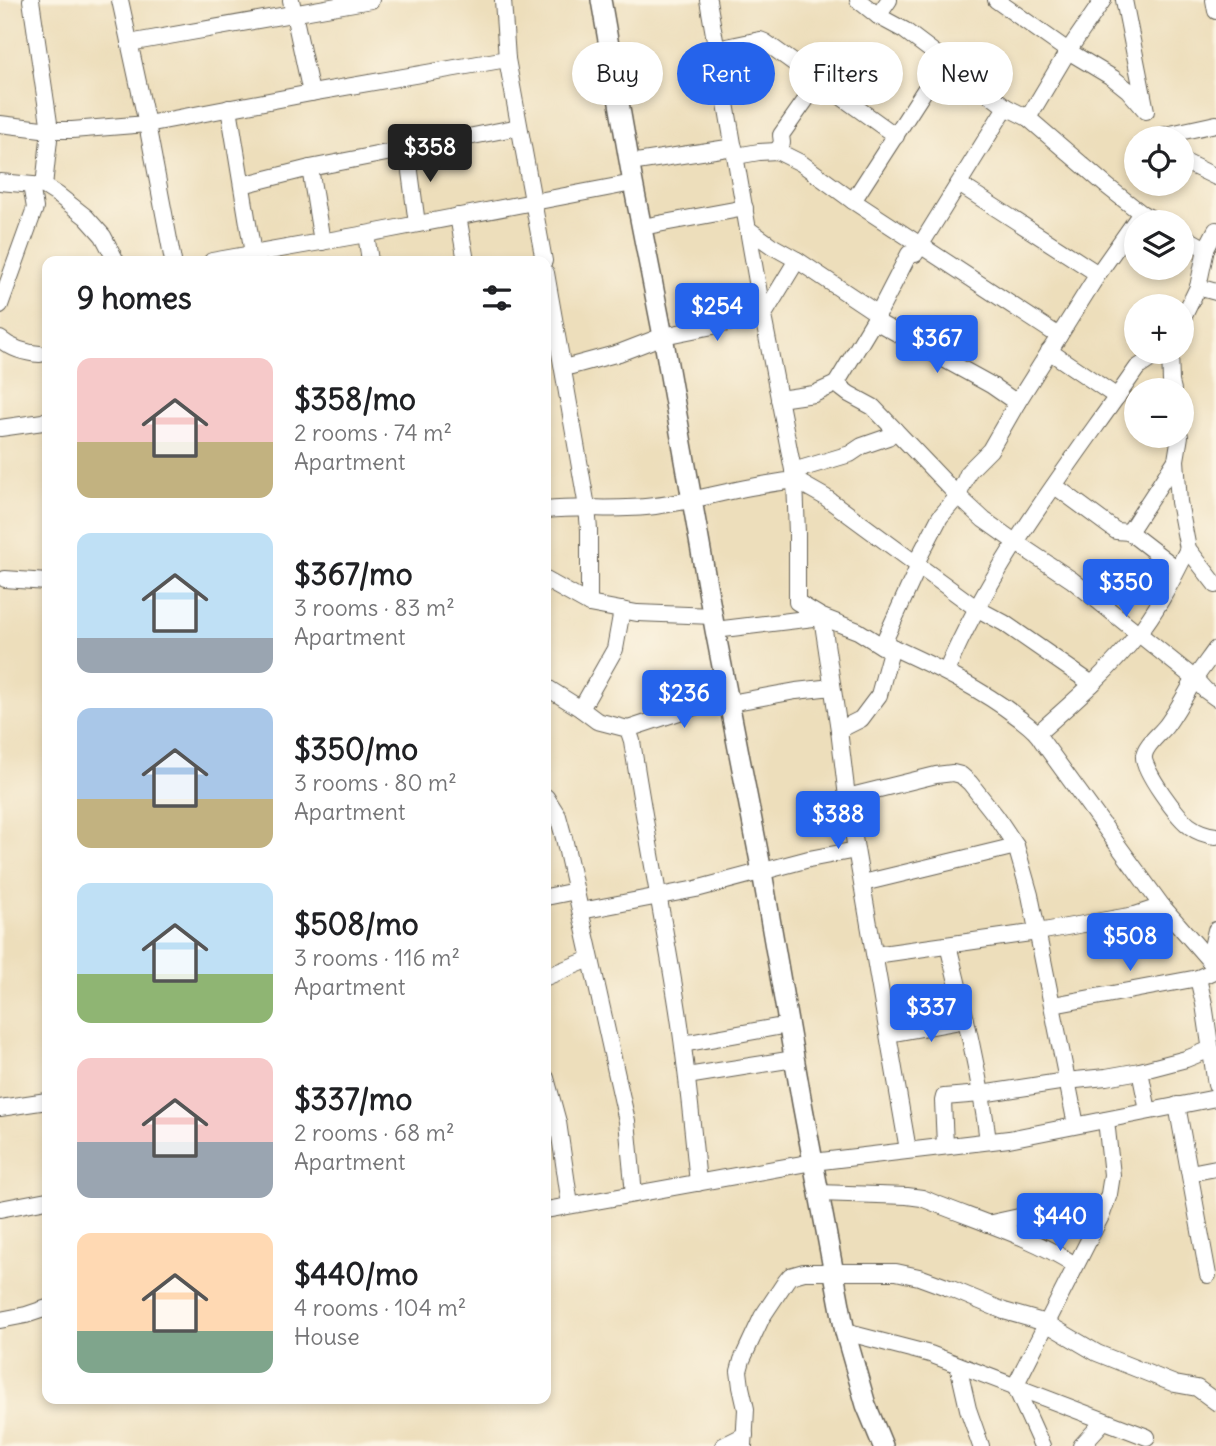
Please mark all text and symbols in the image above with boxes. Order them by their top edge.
chip: Buy [572,42,663,105]
chip: Rent [677,42,775,105]
chip: Filters [789,42,903,105]
chip: New [917,42,1013,105]
pin: $358 [389,124,471,184]
map controls [1124,126,1194,448]
button: locate [1124,126,1194,196]
text: $358 [404,132,456,161]
button: layers [1124,210,1194,280]
text: 9 homes [77,279,192,317]
icon: filters [478,279,516,317]
pin: $254 [676,284,758,343]
text: $254 [691,291,743,320]
button: + [1124,294,1194,364]
pin: $367 [896,316,978,375]
text: $367 [912,323,962,352]
button: − [1124,378,1194,448]
text: $358/mo [294,380,416,418]
icon: home [133,386,217,470]
text: 2 rooms · 74 m² [294,418,452,447]
text: Apartment [294,447,406,476]
text: $367/mo [294,555,413,593]
pin: $350 [1085,560,1167,619]
icon: home [133,561,217,645]
text: $350 [1099,567,1153,596]
text: 3 rooms · 83 m² [294,593,455,622]
text: Apartment [294,622,406,651]
pin: $236 [643,670,725,730]
text: $236 [658,678,710,707]
text: $350/mo [294,730,418,768]
icon: home [133,736,217,820]
text: 3 rooms · 80 m² [294,768,457,797]
pin: $388 [797,792,879,851]
text: Apartment [294,797,406,826]
text: $388 [812,799,864,828]
text: $508/mo [294,905,419,943]
icon: home [133,911,217,995]
pin: $508 [1089,914,1171,973]
text: $508 [1103,921,1157,950]
text: 3 rooms · 116 m² [294,943,460,972]
text: Apartment [294,972,406,1001]
pin: $337 [890,984,972,1044]
text: $337 [906,992,956,1021]
text: $337/mo [294,1080,412,1118]
icon: home [133,1086,217,1170]
text: 2 rooms · 68 m² [294,1118,455,1147]
text: Apartment [294,1147,406,1176]
pin: $440 [1019,1194,1101,1253]
text: $440 [1033,1201,1087,1230]
text: $440/mo [294,1255,418,1293]
icon: home [133,1261,217,1345]
text: 4 rooms · 104 m² [294,1293,466,1322]
text: House [294,1322,360,1351]

